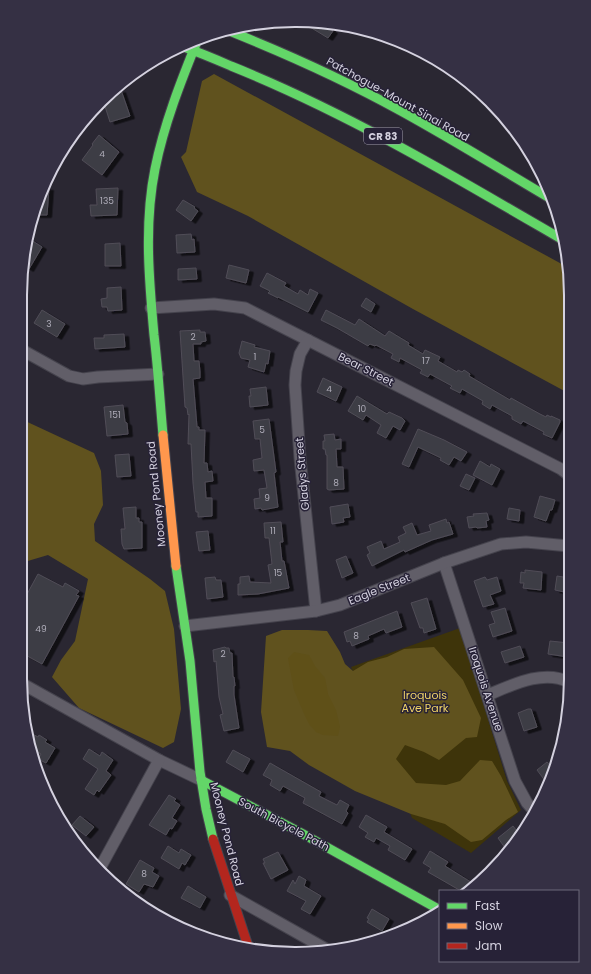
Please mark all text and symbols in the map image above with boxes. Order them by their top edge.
street label: Patchogue-Mount Sinai Road [324,53,472,145]
road number: CR 83 [364,128,402,144]
house number: 4 [99,148,105,160]
house number: 135 [100,195,114,207]
house number: 3 [46,318,52,330]
house number: 2 [190,331,196,343]
street label: Bear Street [336,348,396,390]
house number: 1 [254,351,257,363]
house number: 17 [422,355,430,367]
house number: 4 [326,383,332,395]
house number: 10 [358,403,367,415]
house number: 151 [109,409,121,421]
house number: 5 [259,424,265,436]
street label: Gladys Street [291,437,313,511]
street label: Mooney Pond Road [143,440,169,548]
house number: 8 [333,477,339,489]
house number: 9 [264,492,270,504]
house number: 11 [270,525,276,537]
house number: 15 [274,567,283,579]
street label: Eagle Street [346,569,412,609]
house number: 49 [35,623,47,635]
house number: 8 [353,630,359,642]
street label: Iroquois Avenue [465,645,507,734]
house number: 2 [220,648,226,660]
park label: Iroquois Ave Park [402,687,449,716]
street label: Mooney Pond Road [206,781,248,887]
street label: South Bicycle Path [236,793,332,855]
house number: 8 [141,868,147,880]
legend [439,890,579,962]
text: Fast [475,897,500,914]
text: Slow [475,917,503,934]
text: Jam [475,937,502,954]

